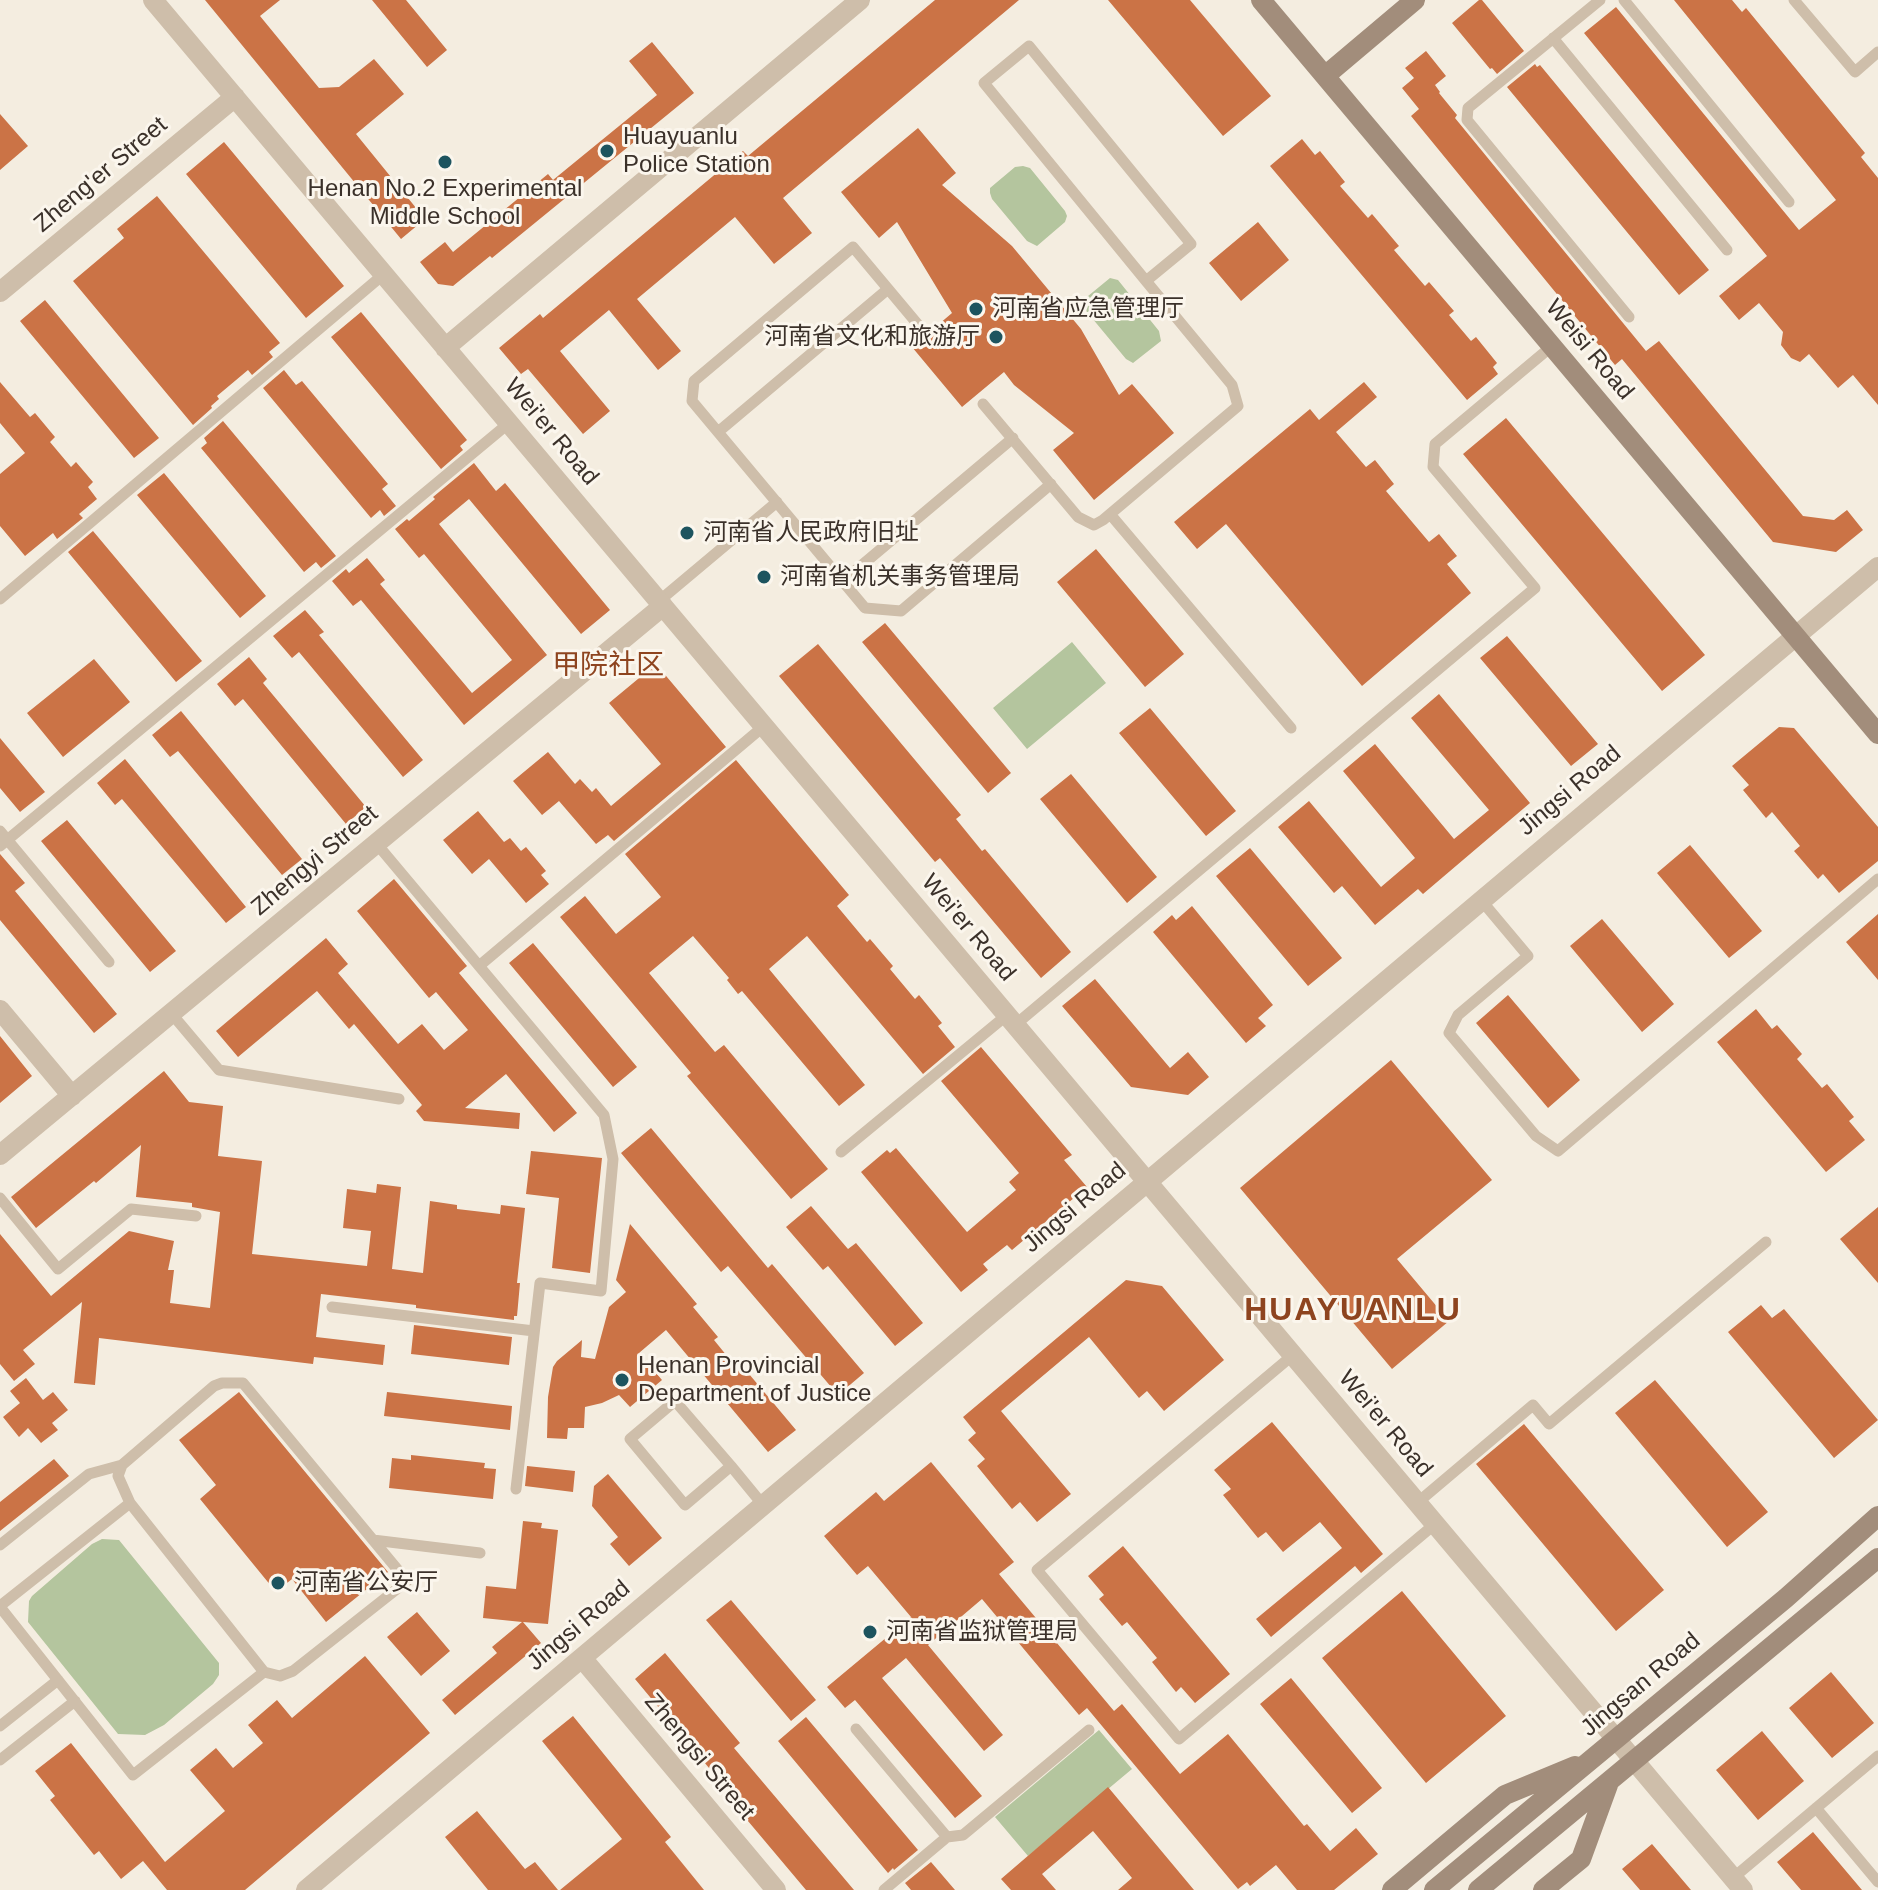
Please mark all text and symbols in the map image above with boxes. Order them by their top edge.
street label: Zheng'er Street [29,111,173,239]
place label: Huayuanlu Police Station [623,123,770,179]
marker: Huayuanlu Police Station [598,142,616,160]
marker: Henan No.2 Experimental Middle School [436,153,454,171]
place label: Henan No.2 Experimental Middle School [308,175,582,231]
street label: Weisi Road [1539,294,1639,406]
place label: 河南省应急管理厅 [992,295,1184,323]
marker: 河南省应急管理厅 [967,300,985,318]
place label: 河南省文化和旅游厅 [764,323,980,351]
marker: 河南省文化和旅游厅 [987,328,1005,346]
street label: Wei'er Road [498,373,604,491]
place label: 河南省人民政府旧址 [703,519,919,547]
marker: 河南省人民政府旧址 [678,524,696,542]
place label: 河南省机关事务管理局 [780,563,1020,591]
marker: 河南省机关事务管理局 [755,568,773,586]
district label: 甲院社区 [552,649,664,683]
street label: Jingsi Road [1513,740,1627,842]
street label: Zhengyi Street [246,800,384,922]
street label: Wei'er Road [915,869,1021,987]
street label: Jingsi Road [1018,1157,1132,1259]
district label: HUAYUANLU [1244,1292,1462,1330]
place label: Henan Provincial Department of Justice [638,1352,871,1408]
street label: Wei'er Road [1332,1365,1438,1483]
marker: Henan Provincial Department of Justice [613,1371,631,1389]
place label: 河南省公安厅 [294,1569,438,1597]
marker: 河南省公安厅 [269,1574,287,1592]
street label: Jingsi Road [522,1575,636,1677]
place label: 河南省监狱管理局 [886,1618,1078,1646]
marker: 河南省监狱管理局 [861,1623,879,1641]
street label: Jingsan Road [1576,1627,1706,1743]
street label: Zhengsi Street [638,1688,760,1826]

